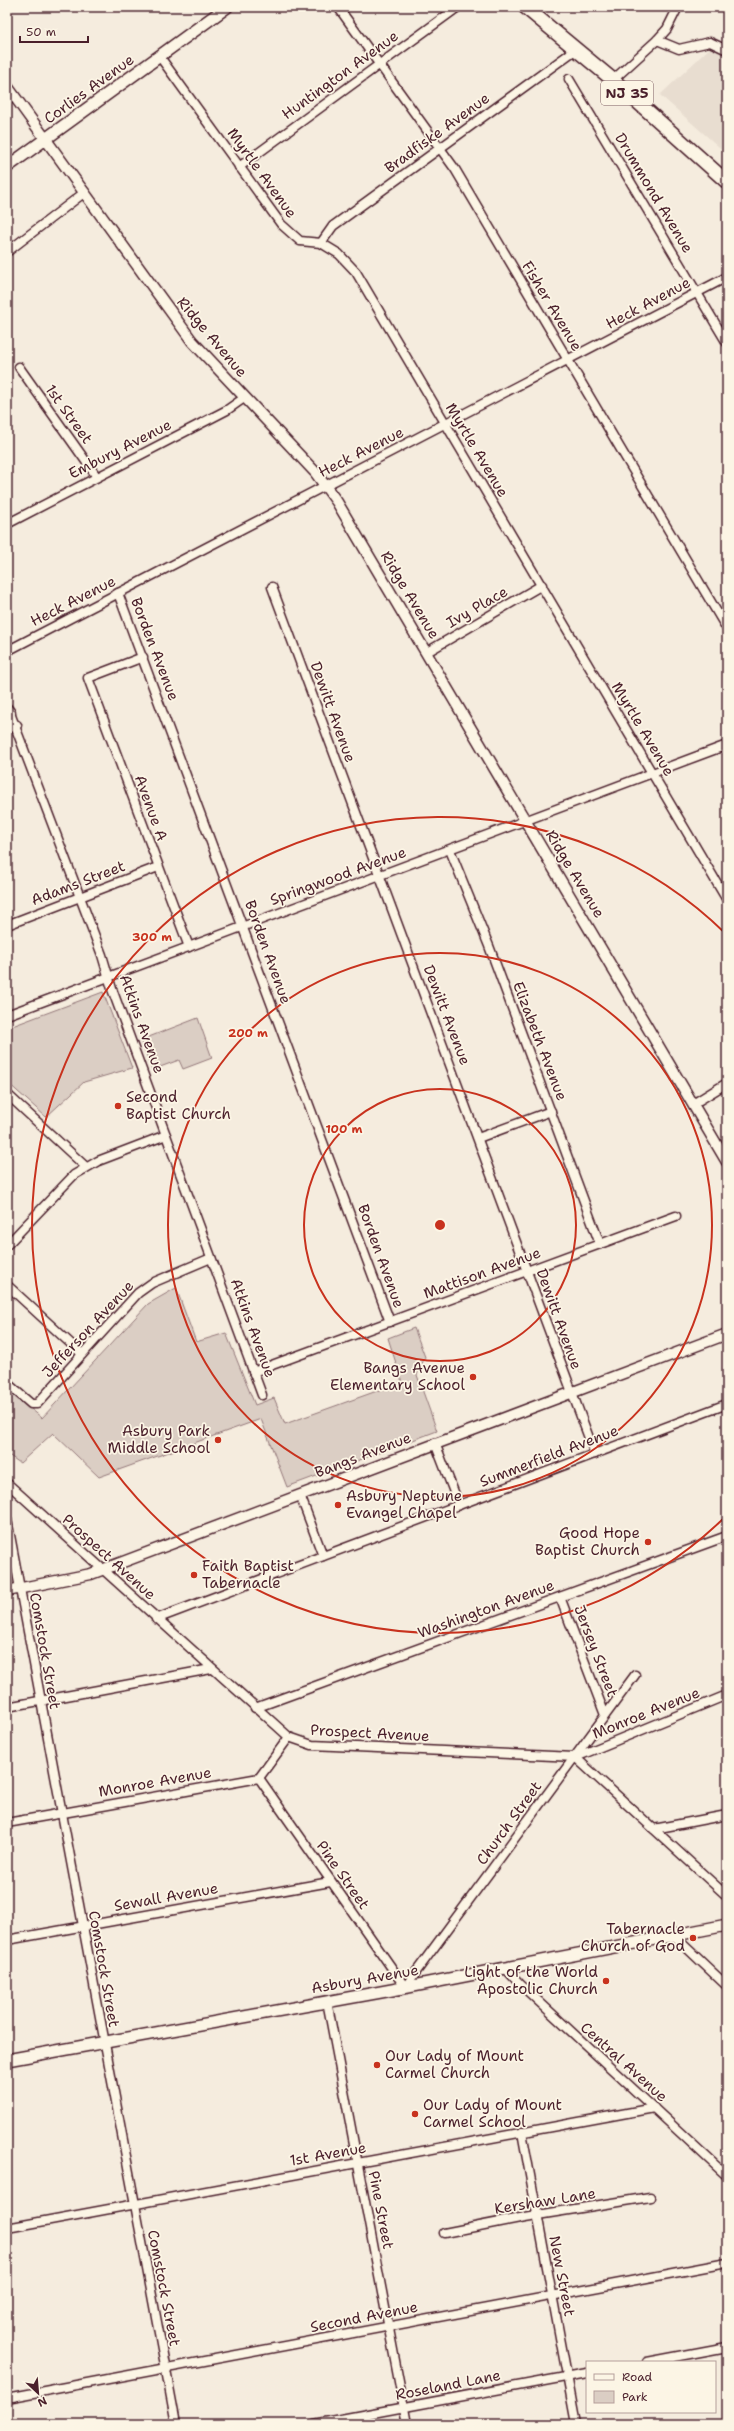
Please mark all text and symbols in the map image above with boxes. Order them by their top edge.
scale bar [20,18,88,44]
text: 50 m [26,24,56,40]
street label: Huntington Avenue [278,26,402,124]
street label: Corlies Avenue [40,50,138,128]
road number: NJ 35 [601,81,653,105]
street label: Bradfiske Avenue [381,88,493,178]
street label: Myrtle Avenue [223,124,301,222]
street label: Drummond Avenue [610,129,698,257]
street label: Fisher Avenue [517,257,587,355]
street label: Heck Avenue [602,272,694,334]
street label: Ridge Avenue [172,293,252,381]
street label: 1st Street [41,380,97,448]
street label: Myrtle Avenue [441,399,513,501]
street label: Embury Avenue [65,415,175,483]
street label: Heck Avenue [315,422,407,482]
street label: Ridge Avenue [376,547,444,643]
street label: Heck Avenue [27,571,119,631]
street label: Ivy Place [443,581,511,633]
street label: Borden Avenue [126,595,184,703]
street label: Dewitt Avenue [306,659,360,765]
street label: Myrtle Avenue [607,678,679,780]
street label: Avenue A [130,772,172,844]
street label: Ridge Avenue [541,826,609,922]
street label: Springwood Avenue [267,842,409,910]
street label: Adams Street [28,856,128,910]
street label: Borden Avenue [240,897,296,1007]
text: 300 m [132,929,172,945]
street label: Dewitt Avenue [419,962,475,1068]
street label: Atkins Avenue [115,972,169,1076]
street label: Elizabeth Avenue [508,979,572,1103]
text: 200 m [228,1025,268,1041]
place label: Second Baptist Church [126,1087,231,1124]
marker: Second Baptist Church [113,1101,123,1111]
text: 100 m [326,1121,363,1137]
street label: Borden Avenue [353,1201,409,1311]
centre of rings [433,1218,447,1232]
street label: Mattison Avenue [421,1243,543,1303]
street label: Dewitt Avenue [532,1266,586,1372]
street label: Jefferson Avenue [38,1276,138,1382]
street label: Atkins Avenue [226,1276,280,1380]
place label: Bangs Avenue Elementary School [330,1358,465,1395]
marker: Bangs Avenue Elementary School [468,1372,478,1382]
street label: Summerfield Avenue [477,1420,621,1492]
place label: Asbury Park Middle School [108,1421,210,1458]
street label: Bangs Avenue [312,1427,414,1483]
marker: Asbury Park Middle School [213,1435,223,1445]
place label: Asbury Neptune Evangel Chapel [346,1486,462,1523]
marker: Asbury Neptune Evangel Chapel [333,1500,343,1510]
street label: Prospect Avenue [58,1510,160,1604]
place label: Good Hope Baptist Church [535,1523,640,1560]
marker: Good Hope Baptist Church [643,1537,653,1547]
place label: Faith Baptist Tabernacle [202,1556,294,1593]
marker: Faith Baptist Tabernacle [189,1570,199,1580]
street label: Washington Avenue [415,1575,557,1643]
street label: Comstock Street [25,1591,65,1711]
street label: Jersey Street [569,1602,623,1700]
street label: Monroe Avenue [589,1682,703,1744]
street label: Prospect Avenue [310,1720,430,1746]
street label: Monroe Avenue [97,1762,213,1802]
street label: Church Street [472,1777,546,1869]
street label: Pine Street [312,1837,374,1913]
street label: Sewall Avenue [112,1878,220,1916]
street label: Comstock Street [84,1909,124,2029]
place label: Tabernacle Church of God [581,1919,685,1956]
marker: Tabernacle Church of God [688,1933,698,1943]
street label: Asbury Avenue [310,1960,420,1998]
place label: Light of the World Apostolic Church [464,1962,598,1999]
marker: Light of the World Apostolic Church [601,1976,611,1986]
street label: Central Avenue [576,2018,672,2106]
place label: Our Lady of Mount Carmel Church [385,2046,524,2083]
marker: Our Lady of Mount Carmel Church [372,2060,382,2070]
place label: Our Lady of Mount Carmel School [423,2095,562,2132]
marker: Our Lady of Mount Carmel School [410,2109,420,2119]
street label: 1st Avenue [288,2137,368,2171]
street label: Pine Street [364,2169,398,2251]
street label: Kershaw Lane [493,2183,597,2219]
street label: Comstock Street [143,2228,185,2348]
street label: New Street [544,2234,580,2318]
street label: Second Avenue [308,2297,420,2337]
legend [586,2361,716,2413]
street label: Roseland Lane [394,2365,502,2405]
text: Road [622,2369,653,2385]
north arrow [18,2373,58,2413]
text: Park [622,2389,648,2405]
text: N [35,2393,49,2410]

